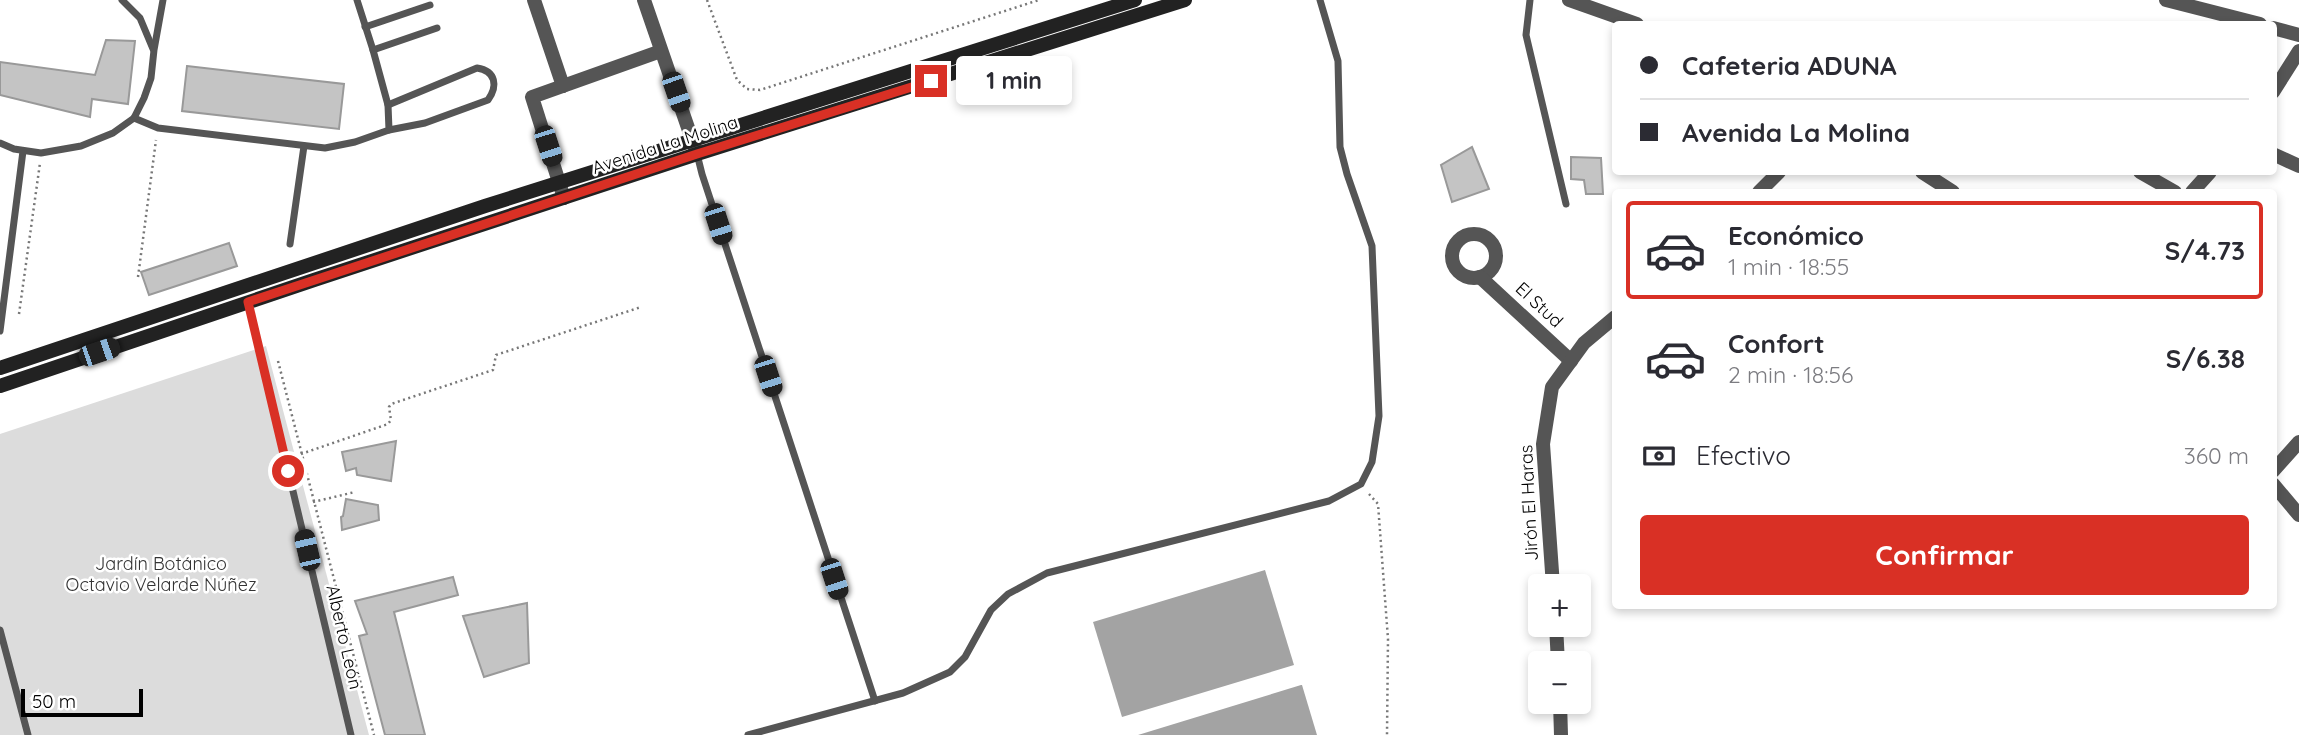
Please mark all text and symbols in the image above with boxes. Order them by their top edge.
text: Cafeteria ADUNA [1682,49,1897,82]
callout: 1 min [956,56,1071,106]
route end [915,65,947,97]
text: 1 min [986,66,1042,95]
car [660,69,693,115]
street label: Avenida La Molina [589,110,741,179]
text: Avenida La Molina [1682,116,1910,149]
car [532,123,565,169]
car [702,201,735,247]
icon: car [1644,219,1707,282]
text: Económico [1728,219,1864,252]
text: S/4.73 [2165,234,2245,267]
text: 1 min · 18:55 [1728,252,1849,281]
street label: El Stud [1511,277,1568,332]
icon: car [1644,327,1707,390]
text: Confort [1728,327,1825,360]
car [76,335,123,369]
text: S/6.38 [2166,342,2245,375]
car [752,353,785,399]
text: 2 min · 18:56 [1728,360,1853,389]
icon: cash [1640,437,1678,475]
text: Efectivo [1696,439,1791,472]
text: 360 m [2184,441,2249,470]
street label: Jirón El Haras [1514,444,1543,562]
route start [272,455,304,487]
button: Confirmar [1640,515,2249,595]
car [293,527,322,573]
park label: Jardín Botánico Octavio Velarde Núñez [65,552,257,596]
car [818,556,851,602]
map controls [1528,574,1591,714]
button: + [1528,574,1591,637]
street label: Alberto León [321,582,368,691]
button: − [1528,651,1591,714]
scale bar [21,686,144,718]
text: 50 m [32,689,76,713]

